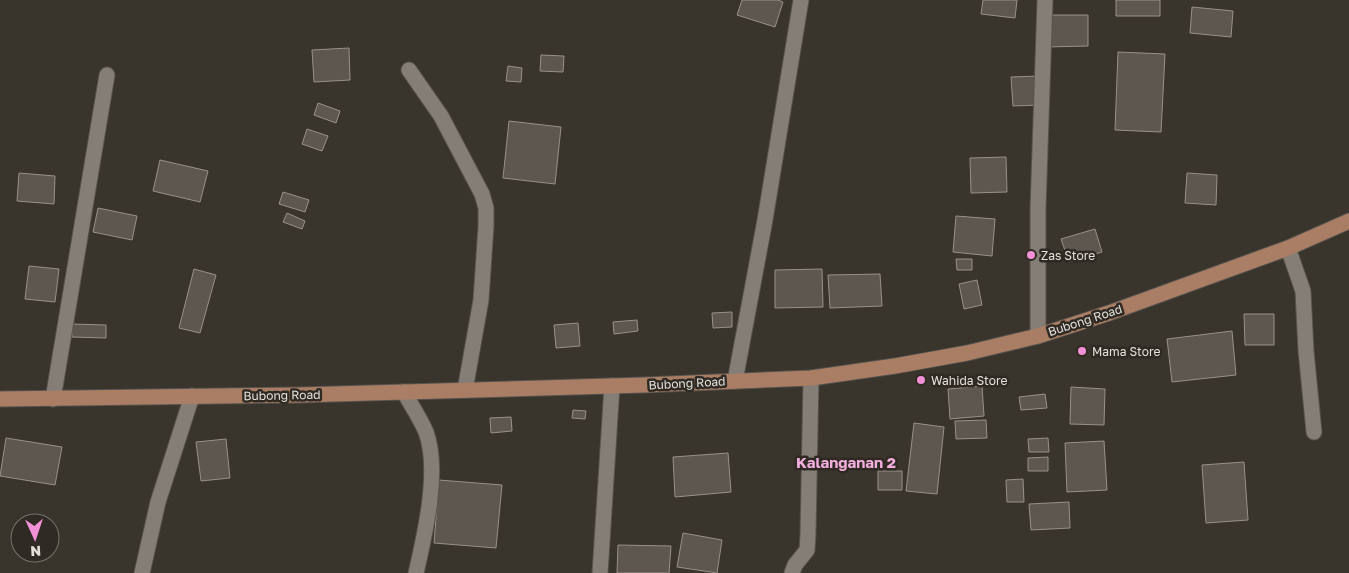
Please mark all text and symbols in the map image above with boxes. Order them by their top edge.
place label: Zas Store [1041,248,1095,263]
marker: Zas Store [1025,249,1037,261]
street label: Bubong Road [1046,301,1124,339]
place label: Mama Store [1092,344,1161,359]
marker: Mama Store [1076,345,1088,357]
street label: Bubong Road [648,373,726,393]
place label: Wahida Store [931,373,1008,388]
marker: Wahida Store [915,374,927,386]
street label: Bubong Road [243,387,321,403]
district label: Kalanganan 2 [796,453,896,471]
north arrow [10,513,60,563]
text: N [30,543,41,560]

